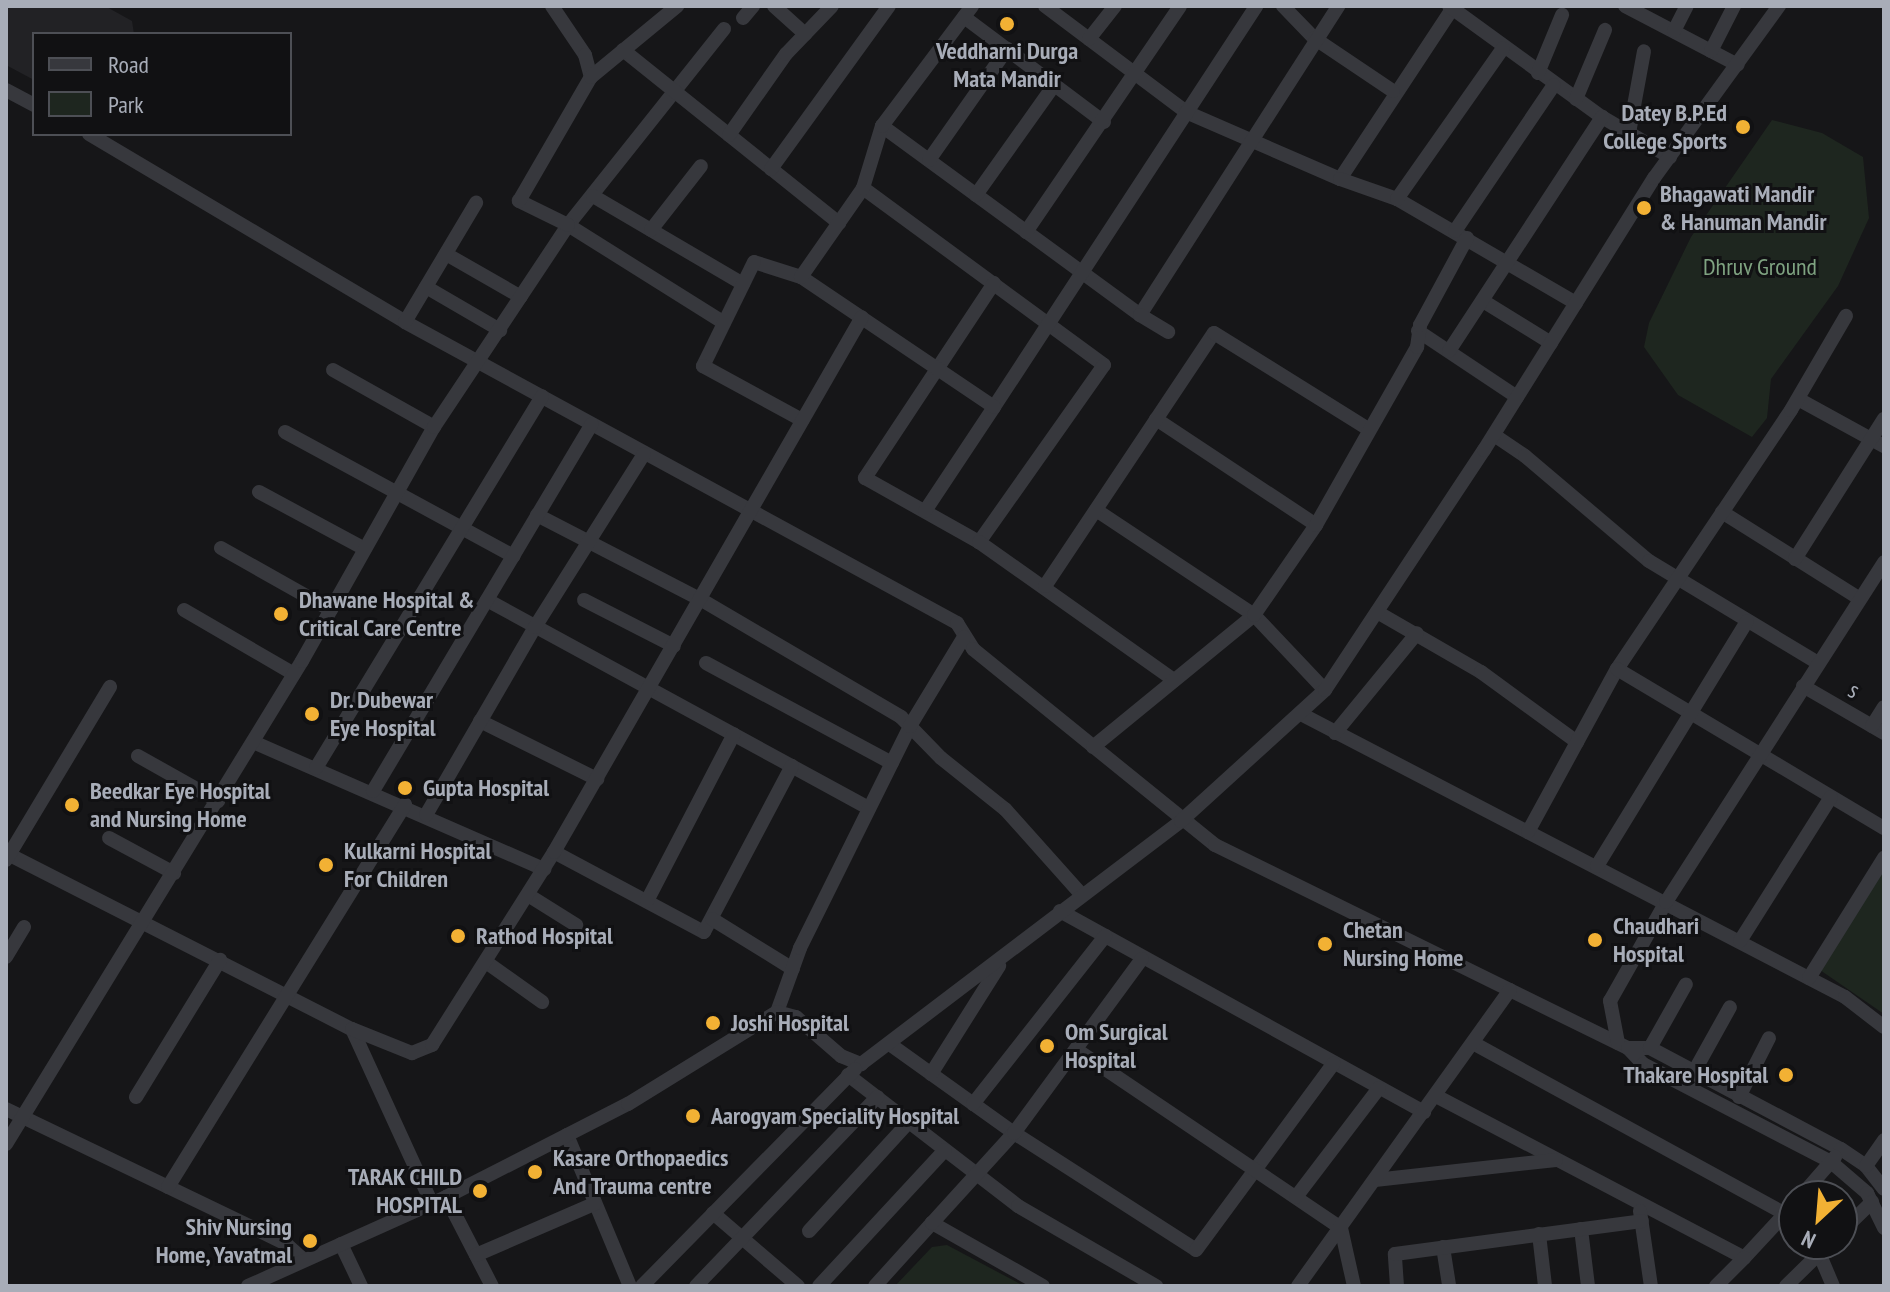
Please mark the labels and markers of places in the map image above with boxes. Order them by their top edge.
marker: Veddharni Durga Mata Mandir [998,15,1016,33]
place label: Veddharni Durga Mata Mandir [936,37,1078,93]
place label: Datey B.P.Ed College Sports [1603,99,1727,155]
marker: Datey B.P.Ed College Sports [1734,118,1752,136]
place label: Bhagawati Mandir & Hanuman Mandir [1660,180,1826,236]
marker: Bhagawati Mandir & Hanuman Mandir [1635,199,1653,217]
place label: Dhawane Hospital & Critical Care Centre [299,586,474,642]
marker: Dhawane Hospital & Critical Care Centre [270,603,292,625]
place label: Dr. Dubewar Eye Hospital [330,686,436,742]
marker: Dr. Dubewar Eye Hospital [301,703,323,725]
place label: Gupta Hospital [423,774,549,802]
place label: Beedkar Eye Hospital and Nursing Home [90,777,270,833]
marker: Gupta Hospital [394,777,416,799]
marker: Beedkar Eye Hospital and Nursing Home [61,794,83,816]
place label: Kulkarni Hospital For Children [344,837,491,893]
marker: Kulkarni Hospital For Children [315,854,337,876]
place label: Chaudhari Hospital [1613,912,1699,968]
place label: Chetan Nursing Home [1343,916,1463,972]
place label: Rathod Hospital [476,922,613,950]
marker: Rathod Hospital [447,925,469,947]
marker: Chaudhari Hospital [1584,929,1606,951]
marker: Chetan Nursing Home [1314,933,1336,955]
place label: Joshi Hospital [731,1009,849,1037]
marker: Joshi Hospital [702,1012,724,1034]
place label: Om Surgical Hospital [1065,1018,1168,1074]
marker: Om Surgical Hospital [1036,1035,1058,1057]
place label: Thakare Hospital [1623,1061,1768,1089]
marker: Thakare Hospital [1775,1064,1797,1086]
place label: Aarogyam Speciality Hospital [711,1102,960,1130]
marker: Aarogyam Speciality Hospital [682,1105,704,1127]
place label: Kasare Orthopaedics And Trauma centre [553,1144,729,1200]
marker: Kasare Orthopaedics And Trauma centre [524,1161,546,1183]
place label: TARAK CHILD HOSPITAL [347,1163,462,1219]
marker: TARAK CHILD HOSPITAL [469,1180,491,1202]
place label: Shiv Nursing Home, Yavatmal [154,1213,292,1269]
marker: Shiv Nursing Home, Yavatmal [299,1230,321,1252]

